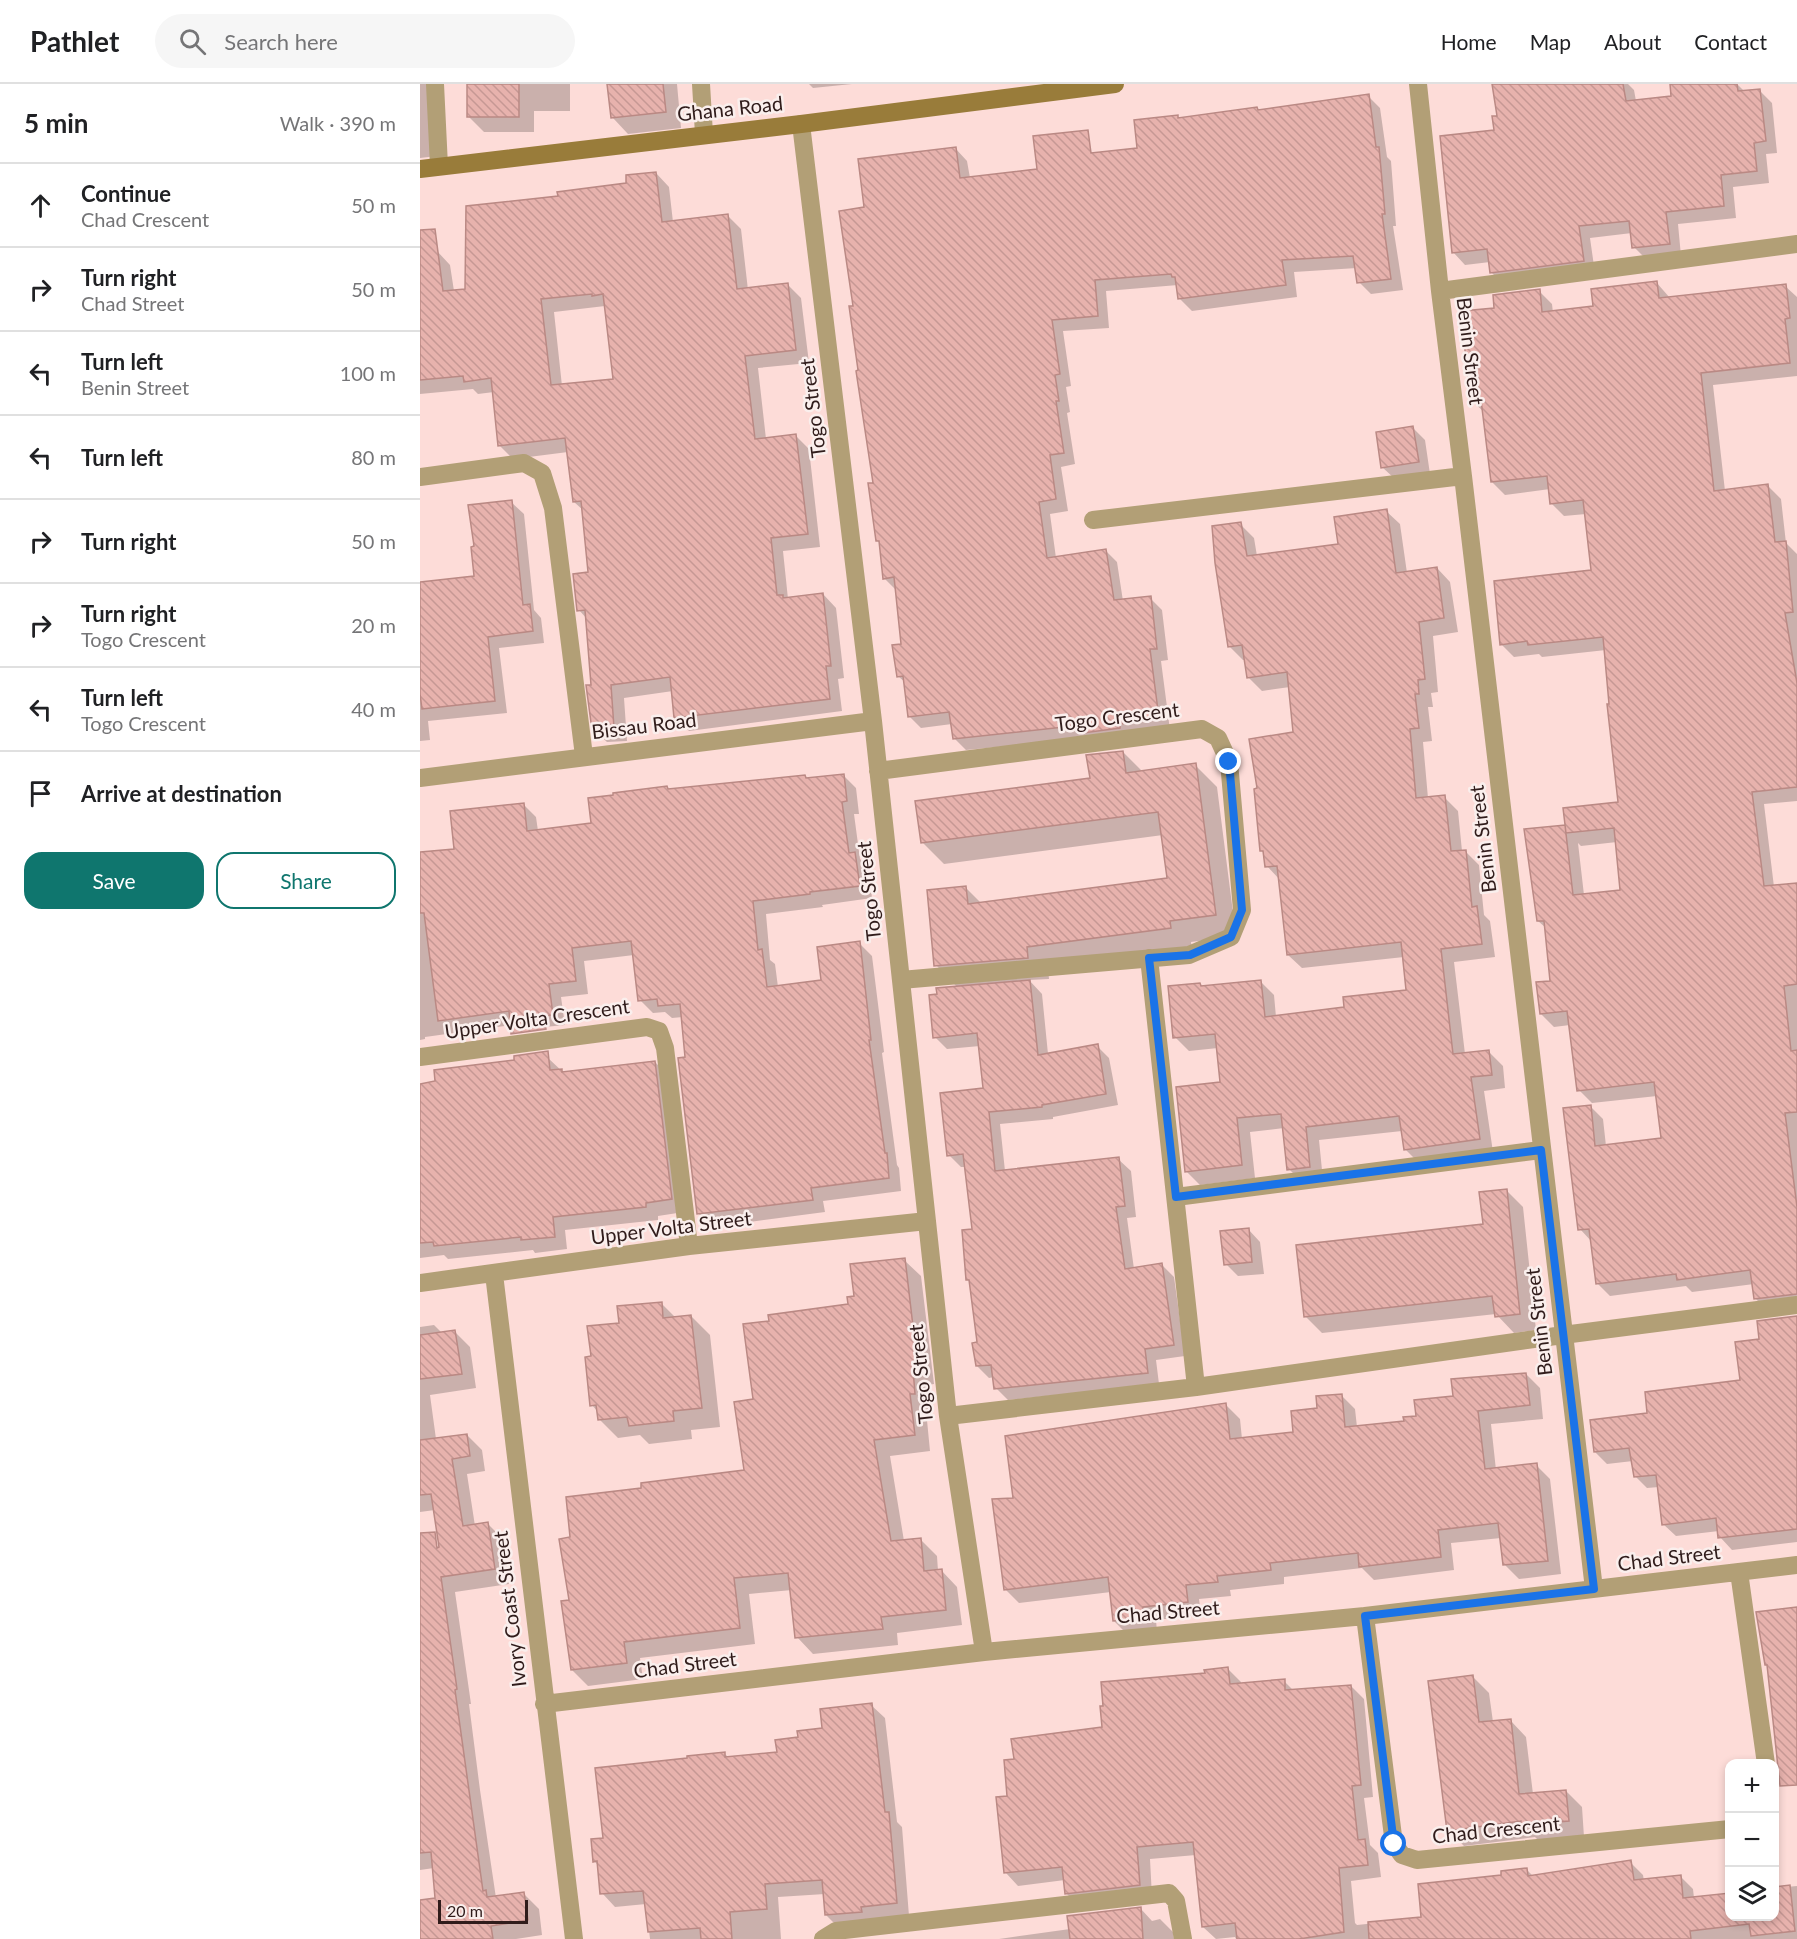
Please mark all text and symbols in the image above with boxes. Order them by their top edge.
search box [155,14,575,68]
text: Pathlet [30,24,119,58]
icon: search [176,25,209,58]
text: Search here [224,28,338,55]
text: Home [1441,29,1497,54]
text: Map [1530,29,1571,54]
text: About [1604,29,1661,54]
text: Contact [1694,29,1767,54]
street label: Ghana Road [676,91,784,125]
text: 5 min [24,107,88,139]
text: Walk · 390 m [280,111,396,135]
text: Continue [81,180,171,207]
icon: ahead [24,189,57,222]
text: 50 m [351,193,396,217]
text: Chad Crescent [81,207,209,231]
text: Turn right [81,264,176,291]
icon: right [24,273,57,306]
text: 50 m [351,277,396,301]
text: Chad Street [81,291,184,315]
street label: Benin Street [1452,296,1489,406]
text: Turn left [81,348,163,375]
icon: left [24,357,57,390]
street label: Togo Street [794,357,830,459]
text: 100 m [340,361,396,385]
text: Benin Street [81,375,189,399]
icon: left [24,441,57,474]
text: Turn left [81,444,163,471]
text: 80 m [351,445,396,469]
icon: right [24,525,57,558]
text: Turn right [81,528,176,555]
text: 50 m [351,529,396,553]
text: Turn right [81,600,176,627]
icon: right [24,609,57,642]
text: 20 m [351,613,396,637]
text: Togo Crescent [81,627,206,651]
text: Turn left [81,684,163,711]
icon: left [24,693,57,726]
street label: Togo Crescent [1053,696,1180,736]
text: 40 m [351,697,396,721]
street label: Bissau Road [590,707,698,743]
text: Togo Crescent [81,711,206,735]
route end [1215,748,1241,774]
icon: arrive [24,777,57,810]
text: Arrive at destination [81,780,282,807]
street label: Benin Street [1464,784,1501,894]
street label: Togo Street [851,840,885,942]
button: Save [24,852,204,909]
button: Share [216,852,396,909]
street label: Upper Volta Crescent [443,993,631,1043]
street label: Upper Volta Street [589,1205,753,1249]
street label: Benin Street [1520,1267,1557,1377]
street label: Togo Street [903,1323,937,1425]
street label: Ivory Coast Street [488,1530,530,1689]
street label: Chad Street [1616,1539,1722,1575]
street label: Chad Street [1115,1595,1220,1627]
street label: Chad Street [632,1646,738,1682]
map controls [1725,1759,1779,1921]
button: + [1725,1759,1779,1813]
street label: Chad Crescent [1431,1810,1561,1848]
button: − [1725,1813,1779,1867]
route start [1380,1830,1406,1856]
button: layers [1725,1867,1779,1921]
scale bar [438,1897,528,1924]
text: 20 m [447,1901,483,1920]

